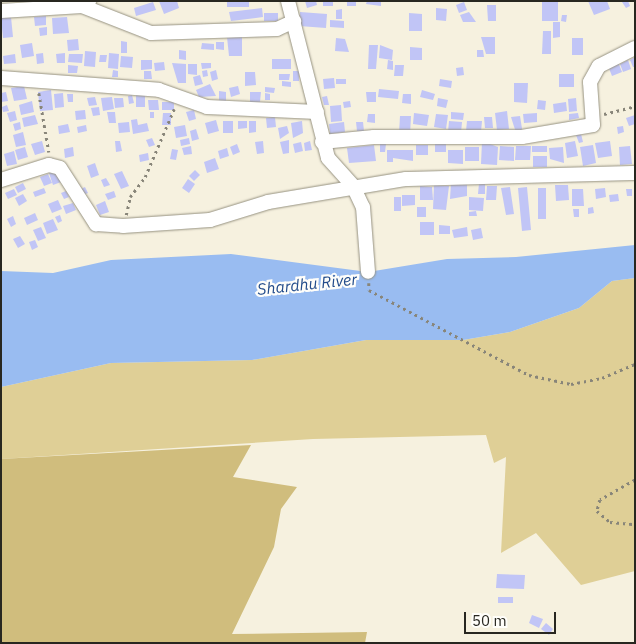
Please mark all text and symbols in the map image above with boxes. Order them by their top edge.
water label: Shardhu River [256,269,358,299]
scale bar [466,602,558,634]
text: 50 m [472,611,507,630]

